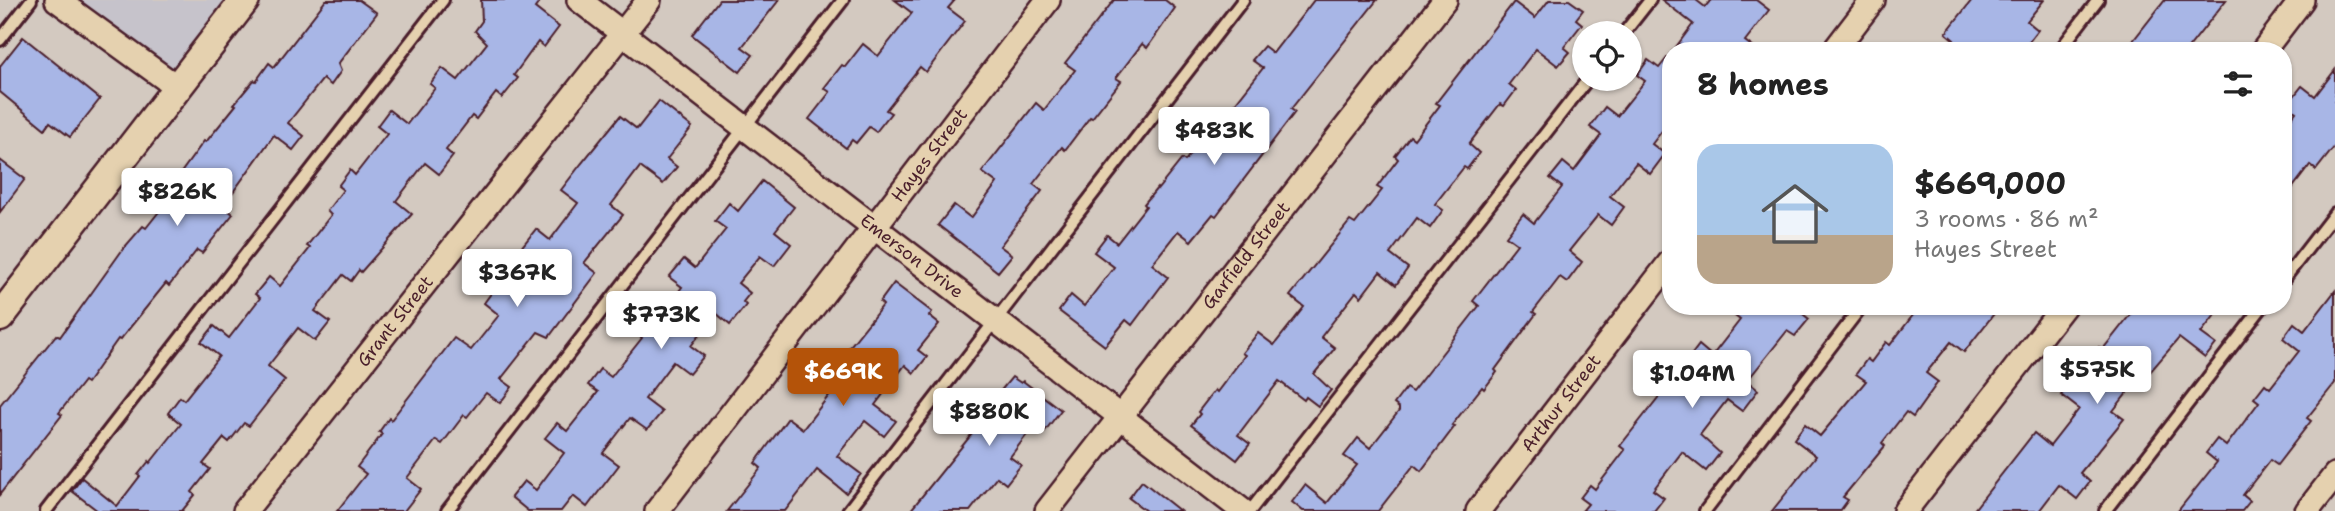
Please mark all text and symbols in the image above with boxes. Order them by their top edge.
map controls [1572,21,1642,91]
button: locate [1572,21,1642,91]
text: 8 homes [1697,64,1829,105]
icon: filters [2219,65,2257,103]
street label: Hayes Street [886,103,973,207]
pin: $483K [1165,108,1263,167]
text: $483K [1174,115,1254,145]
text: $669,000 [1914,163,2066,204]
pin: $826K [128,168,226,228]
icon: home [1753,172,1837,256]
text: $826K [137,176,217,206]
street label: Garfield Street [1197,197,1296,314]
text: 3 rooms · 86 m² [1914,204,2099,234]
street label: Emerson Drive [855,209,969,304]
text: Hayes Street [1914,234,2057,264]
pin: $367K [468,250,566,309]
text: $367K [478,257,556,287]
street label: Grant Street [352,270,439,372]
pin: $773K [612,292,710,351]
text: $773K [622,299,700,329]
pin: $575K [2048,346,2146,406]
pin: $669K [794,348,892,408]
street label: Arthur Street [1516,350,1606,457]
pin: $1.04M [1635,350,1749,410]
text: $575K [2059,354,2135,384]
text: $669K [803,356,883,386]
text: $1.04M [1649,358,1735,388]
pin: $880K [940,388,1038,448]
text: $880K [949,396,1029,426]

